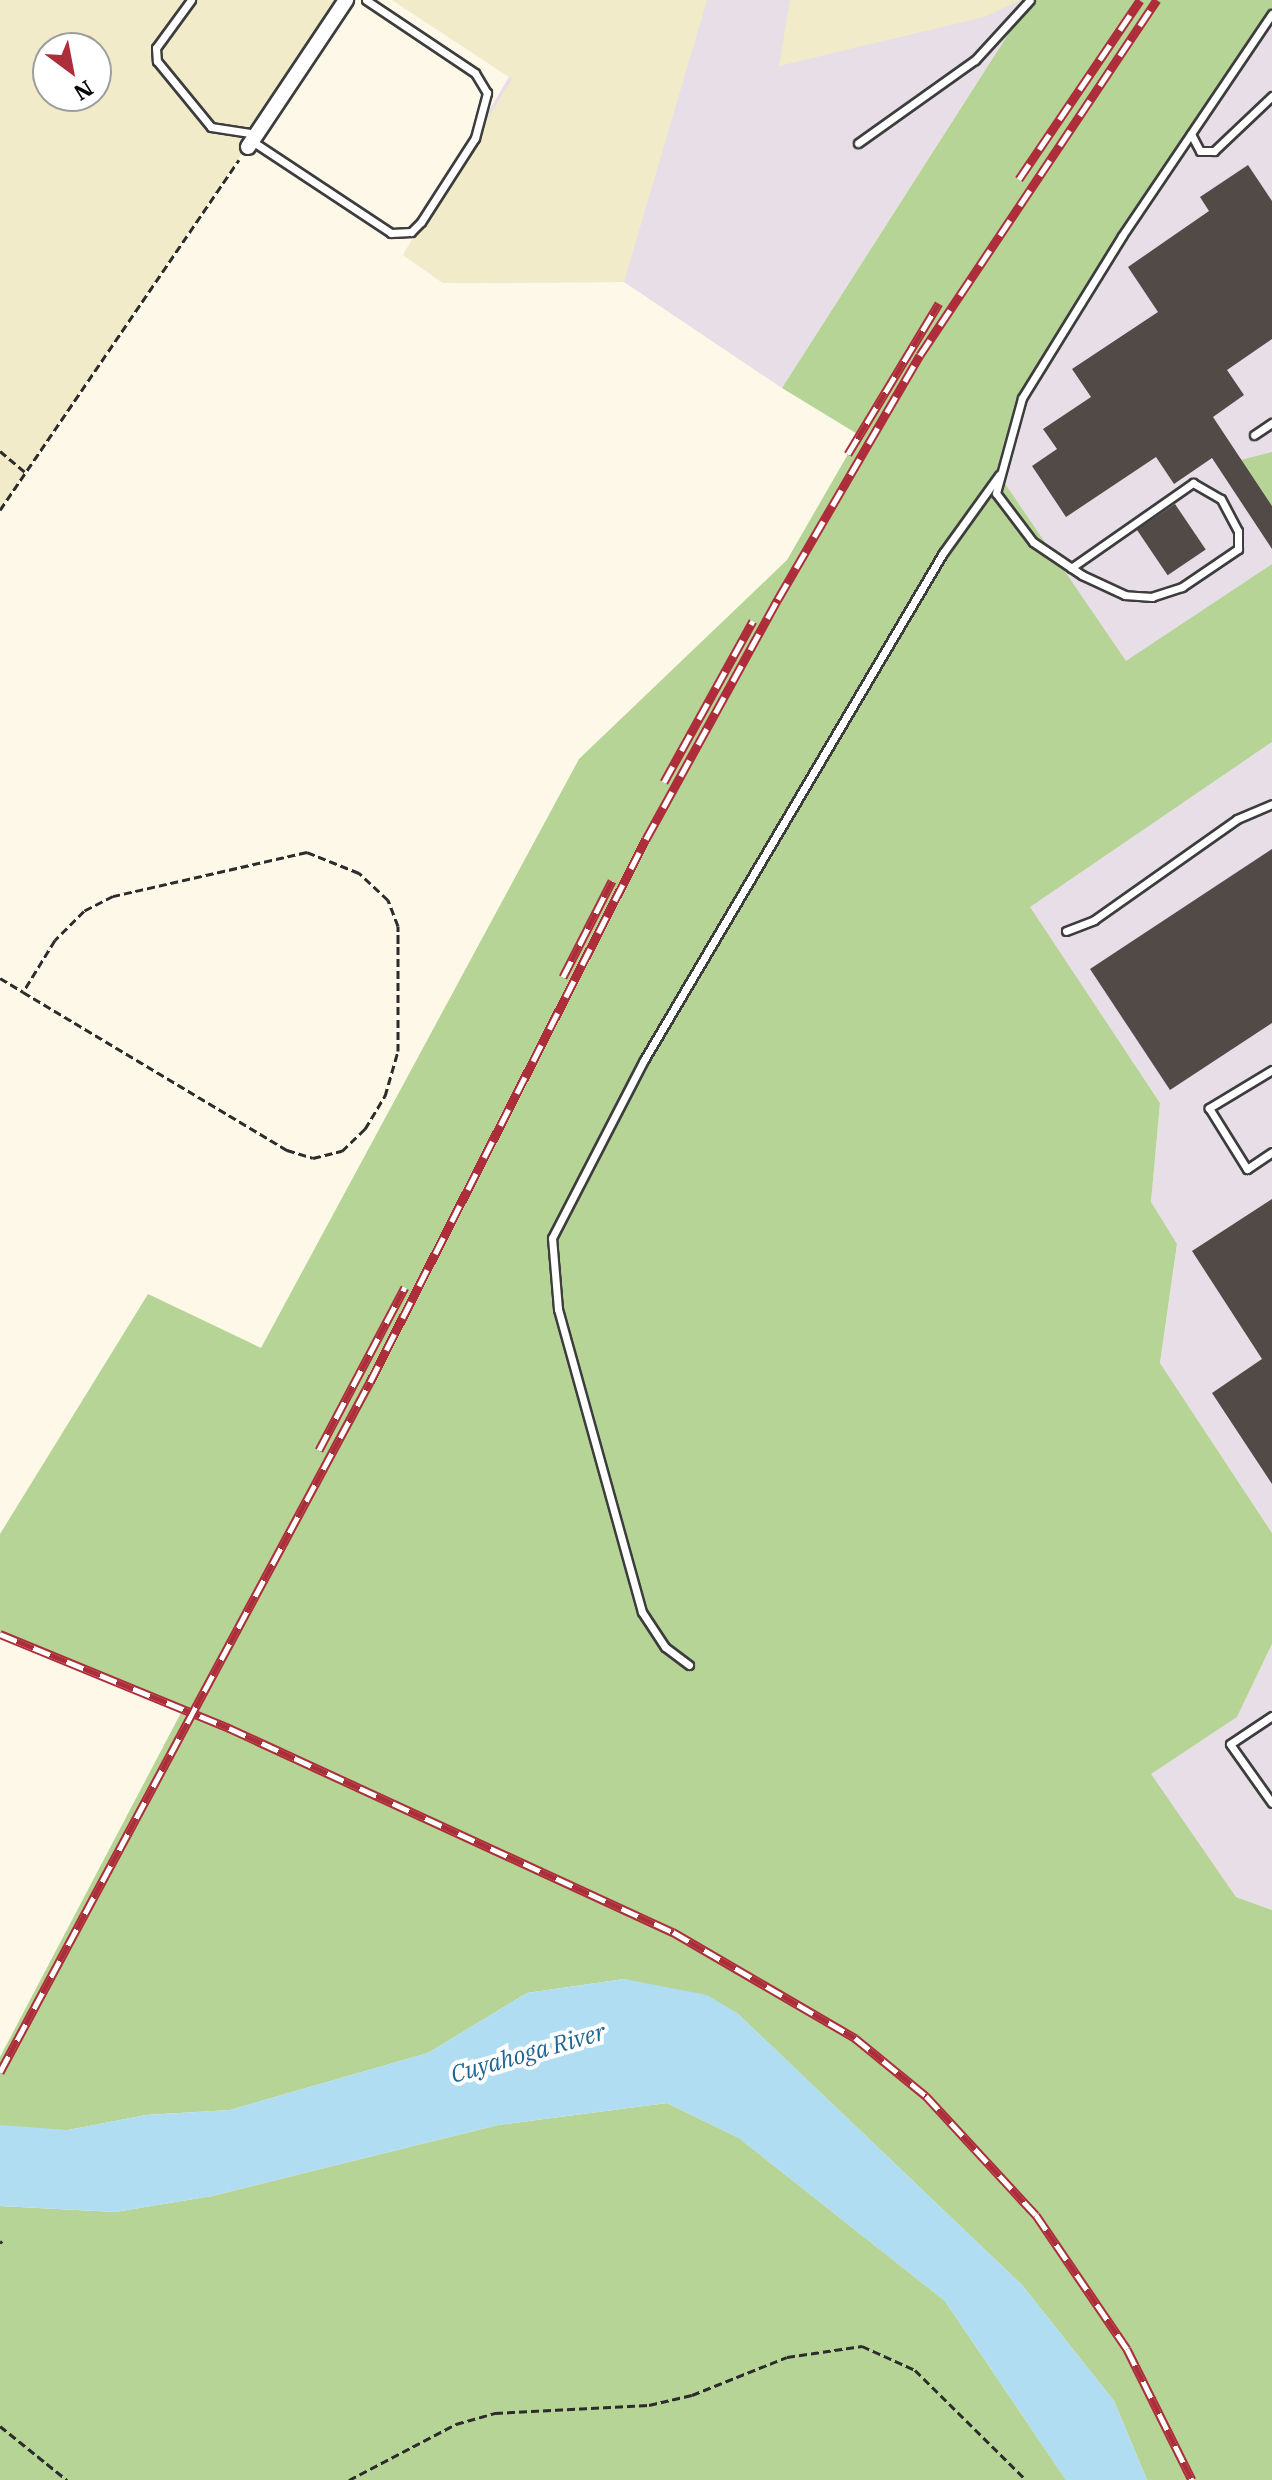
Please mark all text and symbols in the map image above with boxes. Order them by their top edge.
north arrow [32,32,112,112]
text: N [69,74,99,108]
water label: Cuyahoga River [447,2017,609,2089]

